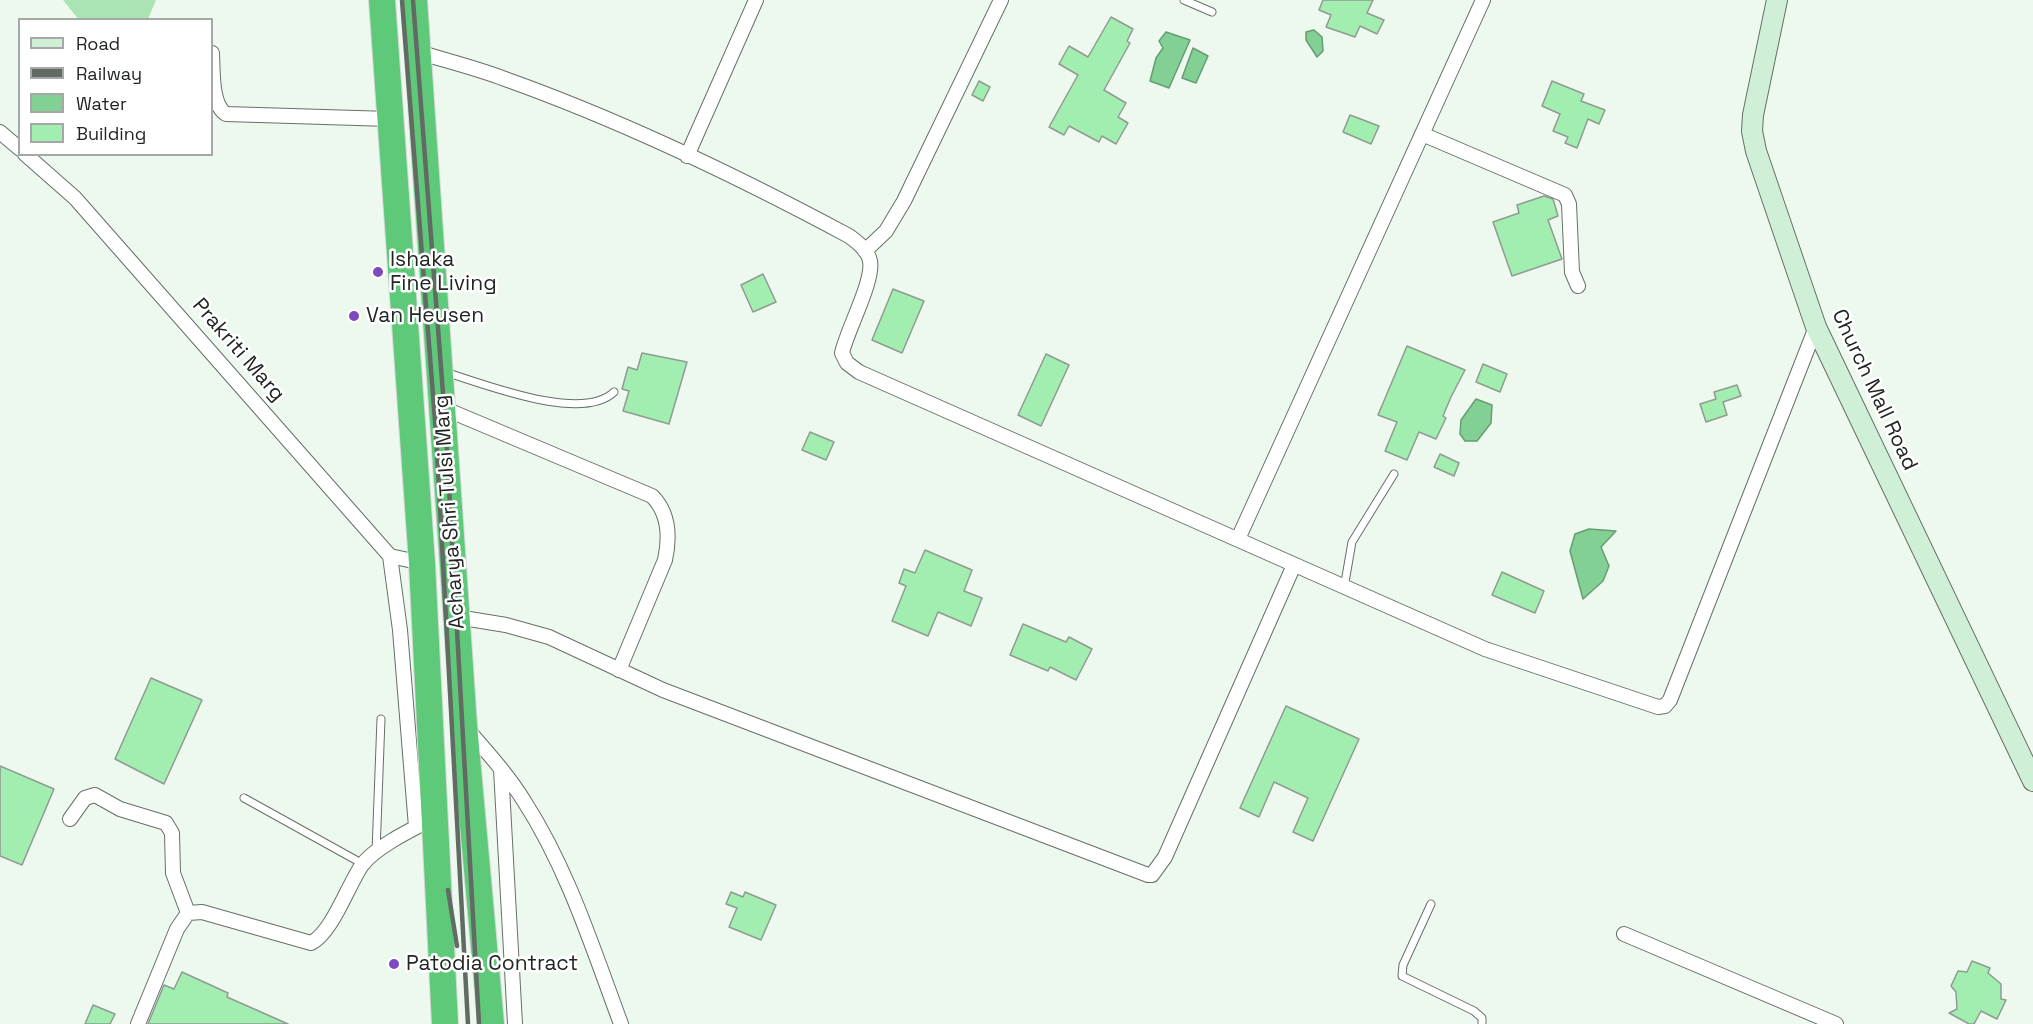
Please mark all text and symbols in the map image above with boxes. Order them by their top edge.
legend [18,18,213,156]
text: Road [76,32,120,55]
text: Railway [76,62,142,85]
text: Water [76,92,127,115]
text: Building [76,122,146,145]
place label: Ishaka Fine Living [390,247,497,297]
marker: Ishaka Fine Living [371,265,385,279]
street label: Prakriti Marg [186,293,290,407]
place label: Van Heusen [366,303,484,329]
street label: Church Mall Road [1826,305,1922,475]
marker: Van Heusen [347,309,361,323]
street label: Acharya Shri Tulsi Marg [429,394,471,630]
place label: Patodia Contract [406,951,578,977]
marker: Patodia Contract [387,957,401,971]

